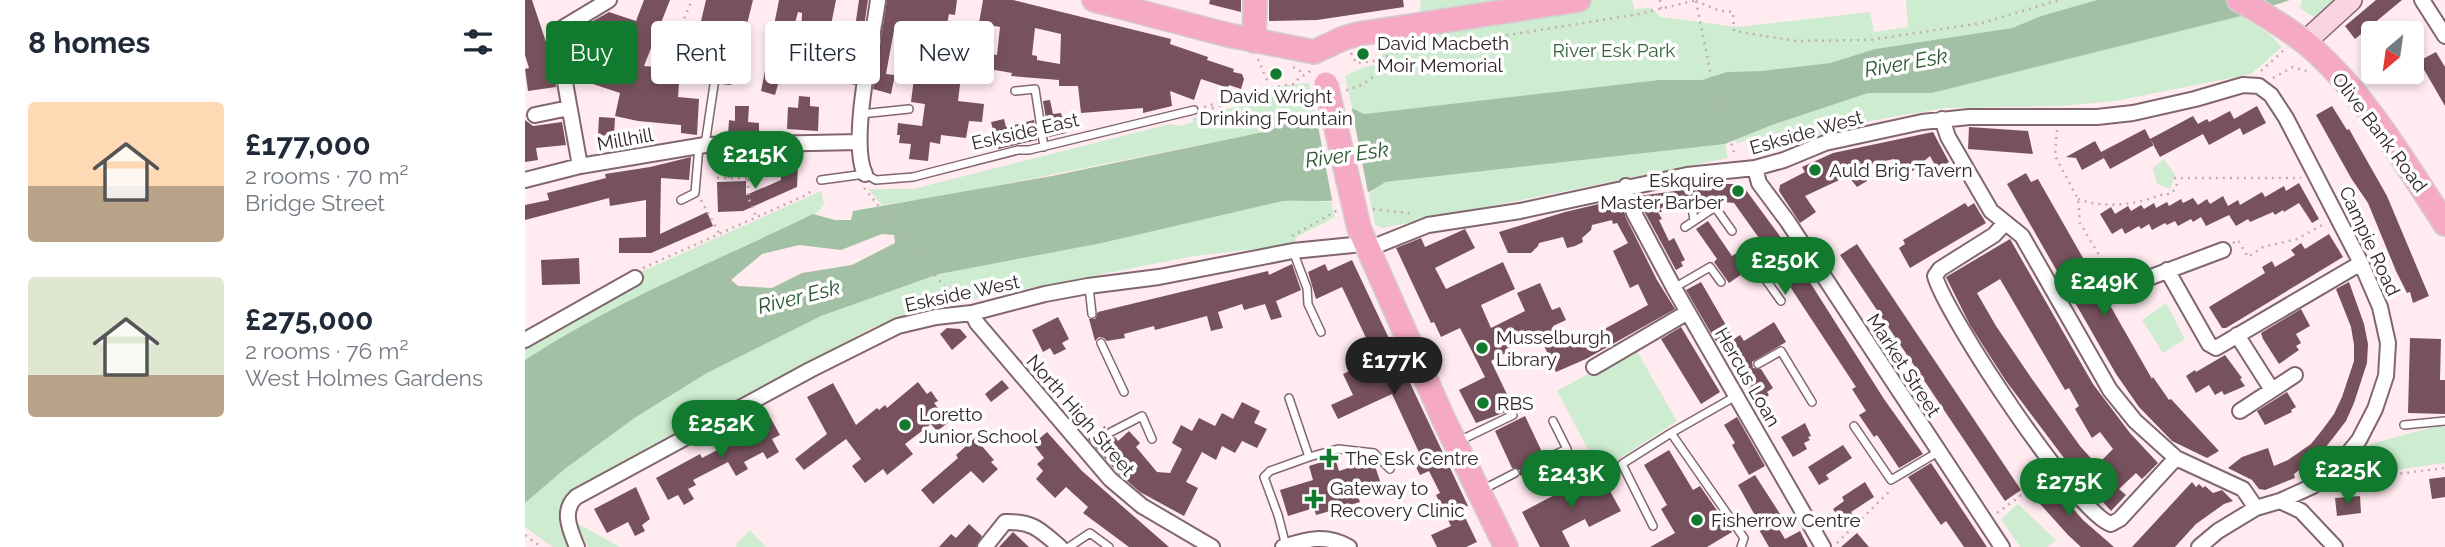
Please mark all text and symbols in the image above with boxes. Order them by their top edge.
chip: Buy [546,21,637,84]
chip: Rent [651,21,751,84]
chip: Filters [765,21,880,84]
chip: New [894,21,994,84]
north arrow [2361,21,2424,84]
map controls [2361,21,2424,84]
icon: filters [459,23,497,61]
text: 8 homes [28,25,150,60]
place label: David Macbeth Moir Memorial [1377,32,1509,76]
park label: River Esk Park [1553,39,1675,61]
water label: River Esk [1862,43,1950,82]
marker: David Macbeth Moir Memorial [1355,46,1371,62]
marker: David Wright Drinking Fountain [1268,66,1284,82]
street label: Olive Bank Road [2328,68,2432,196]
place label: David Wright Drinking Fountain [1199,85,1353,129]
street label: Eskside West [1747,105,1866,159]
street label: Eskside East [969,108,1081,154]
street label: Millhill [595,123,656,155]
text: £177,000 [245,127,371,162]
icon: home [84,130,168,214]
pin: £215K [706,132,804,191]
water label: River Esk [1303,136,1390,173]
text: £215K [723,140,788,167]
place label: Auld Brig Tavern [1829,159,1973,181]
text: 2 rooms · 70 m² [245,162,408,189]
marker: Auld Brig Tavern [1807,162,1823,178]
place label: Eskquire Master Barber [1600,169,1724,213]
marker: Eskquire Master Barber [1730,183,1746,199]
street label: Campie Road [2335,183,2405,299]
text: Bridge Street [245,189,385,216]
pin: £250K [1736,238,1834,297]
text: £250K [1751,246,1819,273]
pin: £249K [2055,258,2153,318]
text: £249K [2070,267,2138,294]
street label: Eskside West [903,270,1022,316]
water label: River Esk [755,274,843,319]
text: £275,000 [245,302,374,337]
icon: home [84,305,168,389]
street label: Market Street [1863,309,1946,421]
street label: Hercus Loan [1711,324,1785,430]
place label: Musselburgh Library [1496,326,1611,370]
text: 2 rooms · 76 m² [245,337,408,364]
pin: £177K [1345,338,1443,397]
marker: Musselburgh Library [1474,340,1490,356]
text: £177K [1361,346,1427,373]
street label: North High Street [1022,350,1140,481]
text: West Holmes Gardens [245,364,483,391]
place label: RBS [1497,392,1534,414]
marker: RBS [1475,395,1491,411]
pin: £252K [672,400,770,460]
place label: Loretto Junior School [919,403,1039,447]
text: £252K [688,409,754,436]
marker: Loretto Junior School [897,417,913,433]
place label: The Esk Centre [1345,447,1478,469]
pin: £225K [2299,447,2397,506]
marker: The Esk Centre [1319,448,1339,468]
pin: £243K [1522,450,1620,510]
text: £225K [2315,455,2381,482]
pin: £275K [2020,458,2118,518]
text: £243K [1538,459,1604,486]
text: £275K [2036,467,2102,494]
place label: Gateway to Recovery Clinic [1330,477,1465,521]
marker: Gateway to Recovery Clinic [1304,489,1324,509]
place label: Fisherrow Centre [1711,509,1861,531]
marker: Fisherrow Centre [1689,512,1705,528]

